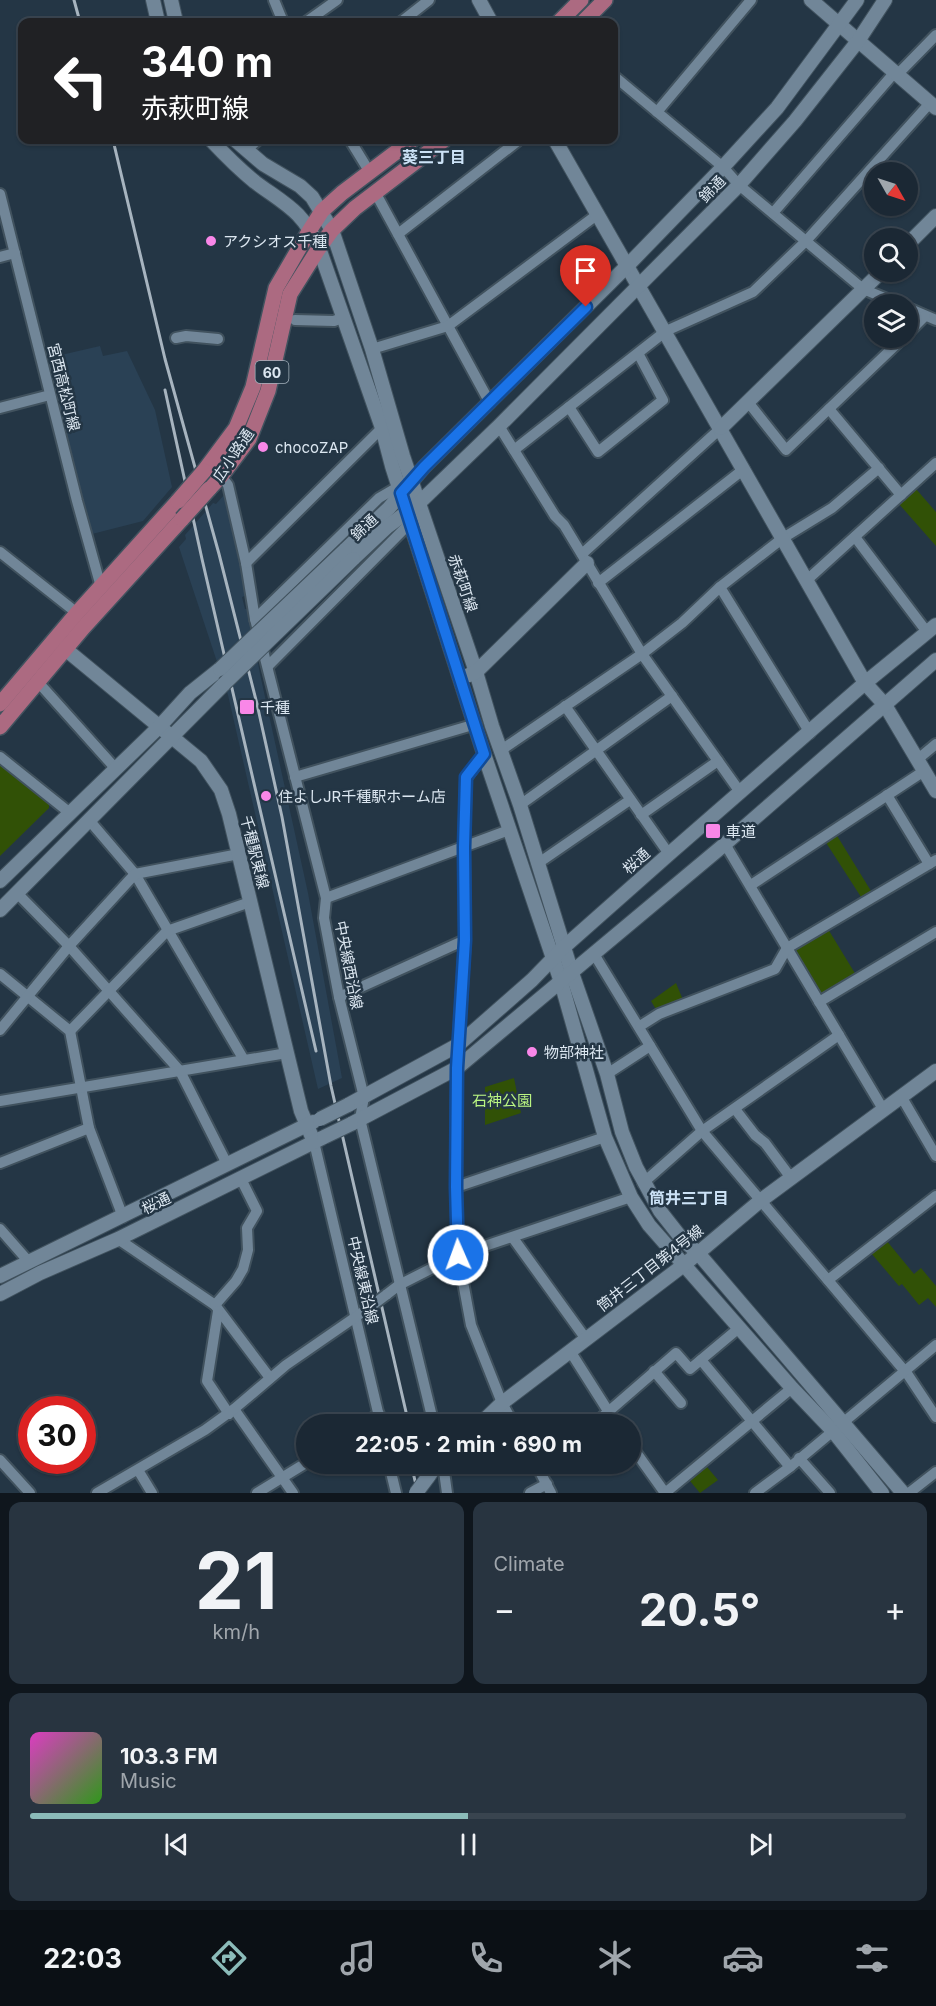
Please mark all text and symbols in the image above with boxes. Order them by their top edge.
text: 340 m [141,36,273,87]
icon: left [42,42,120,120]
text: 赤萩町線 [141,92,249,125]
district label: 葵三丁目 [402,147,466,167]
north arrow [864,162,918,216]
map controls [864,162,918,348]
street label: 錦通 [695,172,729,206]
button: search [864,228,918,282]
place label: アクシオス千種 [223,232,327,251]
marker: アクシオス千種 [204,234,218,248]
pin [560,245,611,307]
icon: arrive [569,254,602,287]
button: layers [864,294,918,348]
street label: 宮西高松町線 [44,341,84,433]
road number: 60 [256,361,288,383]
street label: 広小路通 [208,425,258,485]
place label: chocoZAP [275,438,348,457]
marker: chocoZAP [256,440,270,454]
street label: 錦通 [347,510,381,544]
street label: 赤萩町線 [444,552,482,614]
marker: 千種 [238,698,256,716]
place label: 千種 [260,698,290,717]
place label: 住よしJR千種駅ホーム店 [278,787,446,806]
marker: 住よしJR千種駅ホーム店 [259,789,273,803]
street label: 千種駅東線 [237,813,273,891]
marker: 車道 [704,822,722,840]
place label: 車道 [726,822,756,841]
street label: 桜通 [618,844,654,878]
street label: 中央線西沿線 [331,919,367,1011]
place label: 物部神社 [544,1043,604,1062]
marker: 物部神社 [525,1045,539,1059]
park label: 石神公園 [472,1091,532,1110]
street label: 桜通 [138,1188,174,1218]
district label: 筒井三丁目 [649,1188,729,1208]
street label: 筒井三丁目第4号線 [593,1221,707,1315]
position arrow [426,1223,490,1287]
street label: 中央線東沿線 [344,1234,382,1326]
speed limit sign: 30 [18,1396,96,1474]
text: 22:05 · 2 min · 690 m [355,1431,582,1457]
text: 21 [195,1533,278,1628]
text: Climate [494,1552,565,1576]
text: 20.5° [639,1582,760,1637]
text: − [494,1589,515,1629]
text: + [884,1589,906,1629]
text: km/h [212,1620,260,1644]
text: 103.3 FM [120,1743,218,1769]
text: Music [120,1769,177,1793]
icon: previous [160,1828,193,1861]
icon: pause [452,1828,485,1861]
icon: next [744,1828,777,1861]
icon: directions [208,1937,250,1979]
icon: music [337,1937,379,1979]
icon: phone [465,1937,507,1979]
icon: climate [594,1937,636,1979]
icon: car [722,1937,764,1979]
icon: filters [851,1937,893,1979]
text: 22:03 [43,1942,122,1975]

